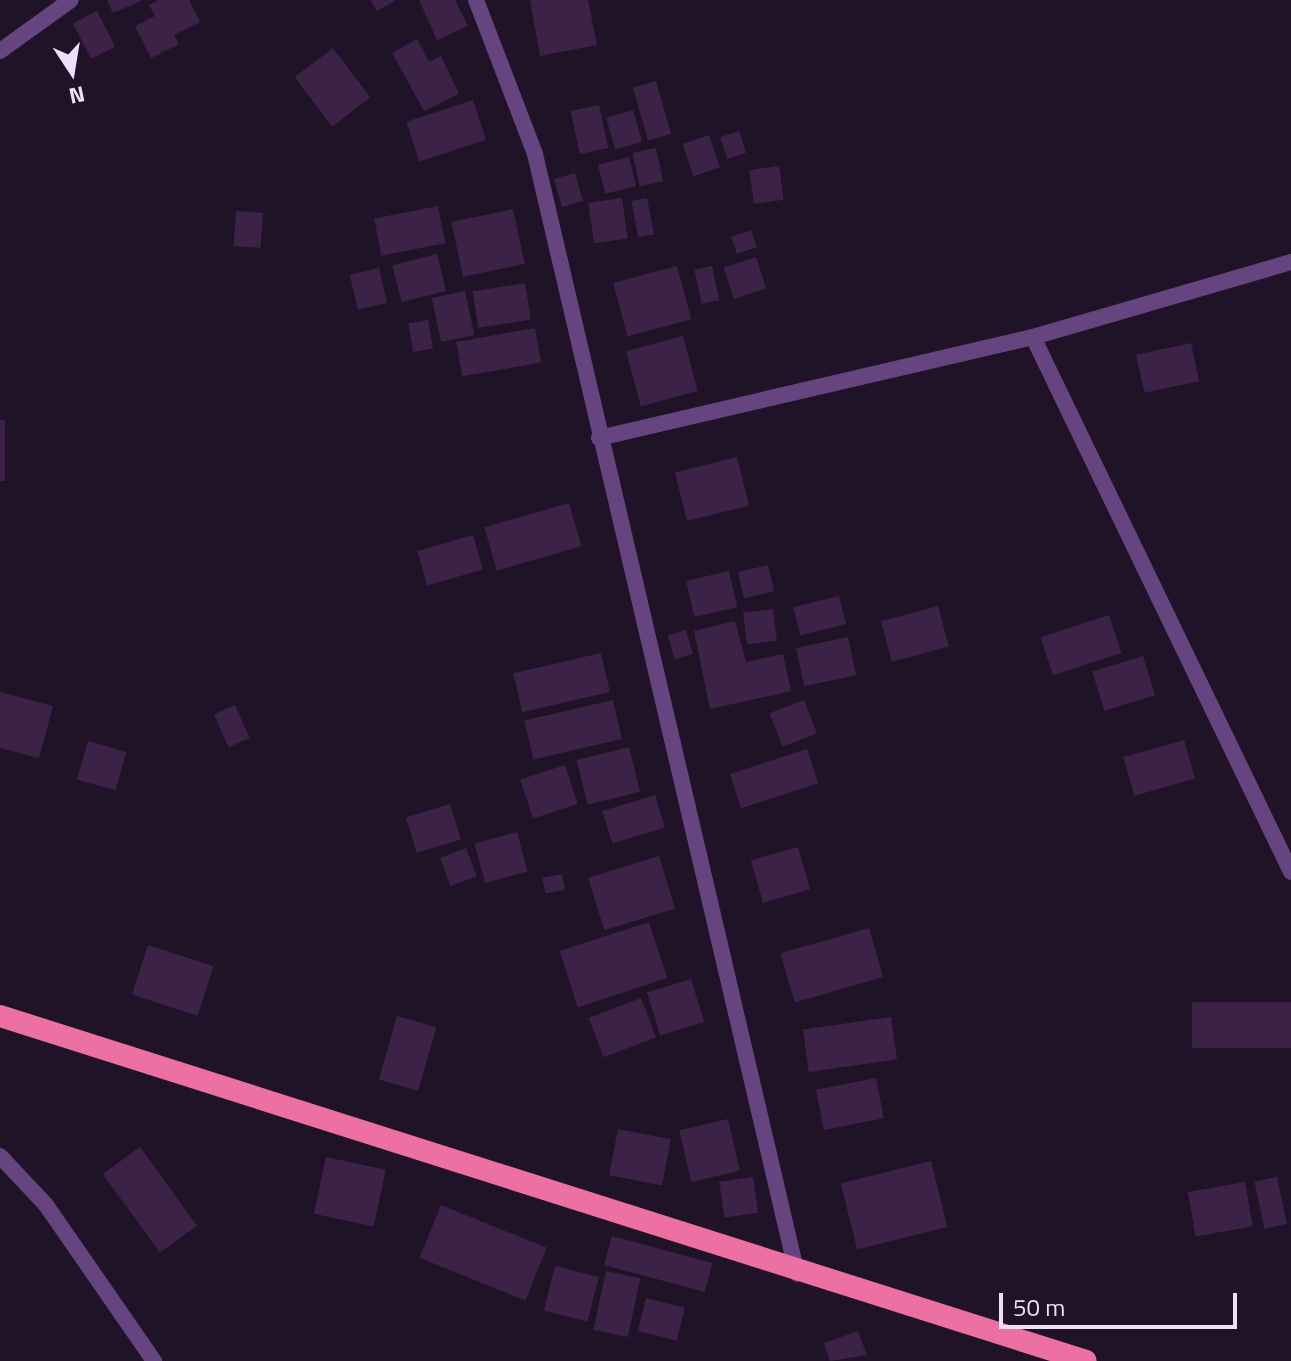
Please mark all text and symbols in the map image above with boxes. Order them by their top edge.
north arrow [32,32,112,112]
text: N [66,77,88,114]
scale bar [1003,1277,1241,1327]
text: 50 m [1013,1289,1065,1325]

